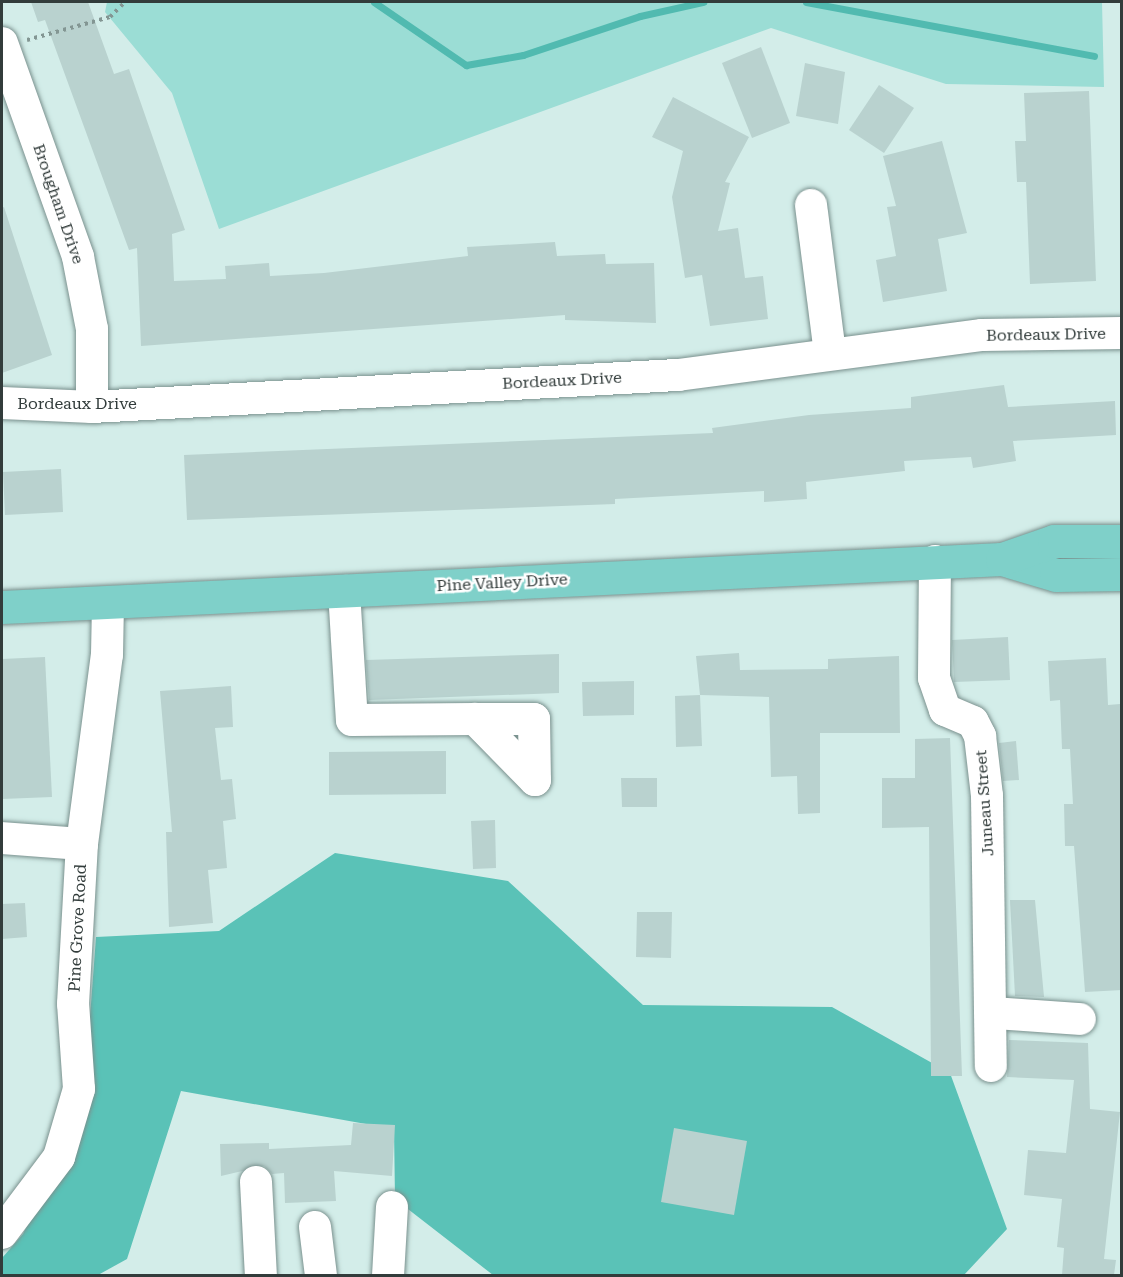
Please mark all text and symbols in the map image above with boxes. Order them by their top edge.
street label: Brougham Drive [29,142,87,266]
street label: Bordeaux Drive [986,324,1106,346]
street label: Bordeaux Drive [502,368,622,394]
street label: Bordeaux Drive [17,394,137,414]
street label: Pine Valley Drive [436,570,568,596]
street label: Juneau Street [972,749,998,857]
street label: Pine Grove Road [65,864,91,992]

